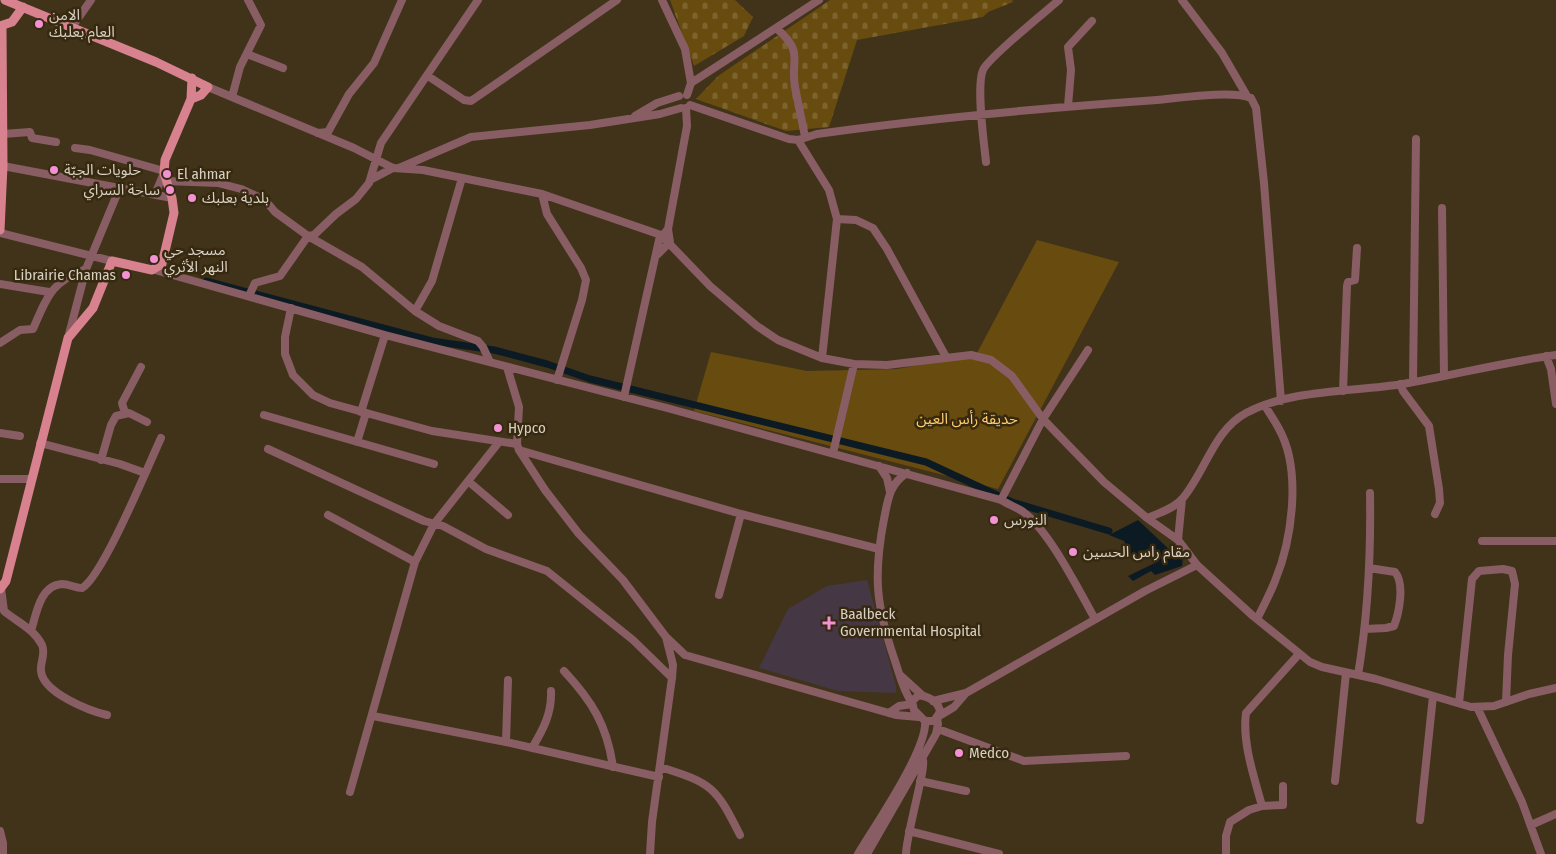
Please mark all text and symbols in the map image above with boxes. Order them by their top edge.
place label: الامن العام بعلبك [49,6,115,43]
marker: الامن العام بعلبك [33,18,45,30]
place label: حلويات الجبّة [64,161,141,179]
marker: حلويات الجبّة [48,164,60,176]
place label: El ahmar [177,165,232,183]
marker: El ahmar [161,168,173,180]
place label: ساحة السراي [83,181,160,201]
marker: ساحة السراي [164,184,176,196]
place label: بلدية بعلبك [202,189,269,207]
marker: بلدية بعلبك [186,192,198,204]
place label: مسجد حي النهر الأثري [164,241,228,278]
marker: مسجد حي النهر الأثري [148,253,160,265]
place label: Librairie Chamas [14,266,116,284]
marker: Librairie Chamas [120,269,132,281]
park label: حديقة رأس العين [916,410,1018,428]
place label: Hypco [508,419,546,437]
marker: Hypco [492,422,504,434]
place label: النورس [1004,511,1047,529]
marker: النورس [988,514,1000,526]
place label: مقام راس الحسين [1083,543,1190,563]
marker: مقام راس الحسين [1067,546,1079,558]
place label: Baalbeck Governmental Hospital [840,605,981,640]
marker: Baalbeck Governmental Hospital [822,616,836,630]
place label: Medco [969,744,1009,762]
marker: Medco [953,747,965,759]

